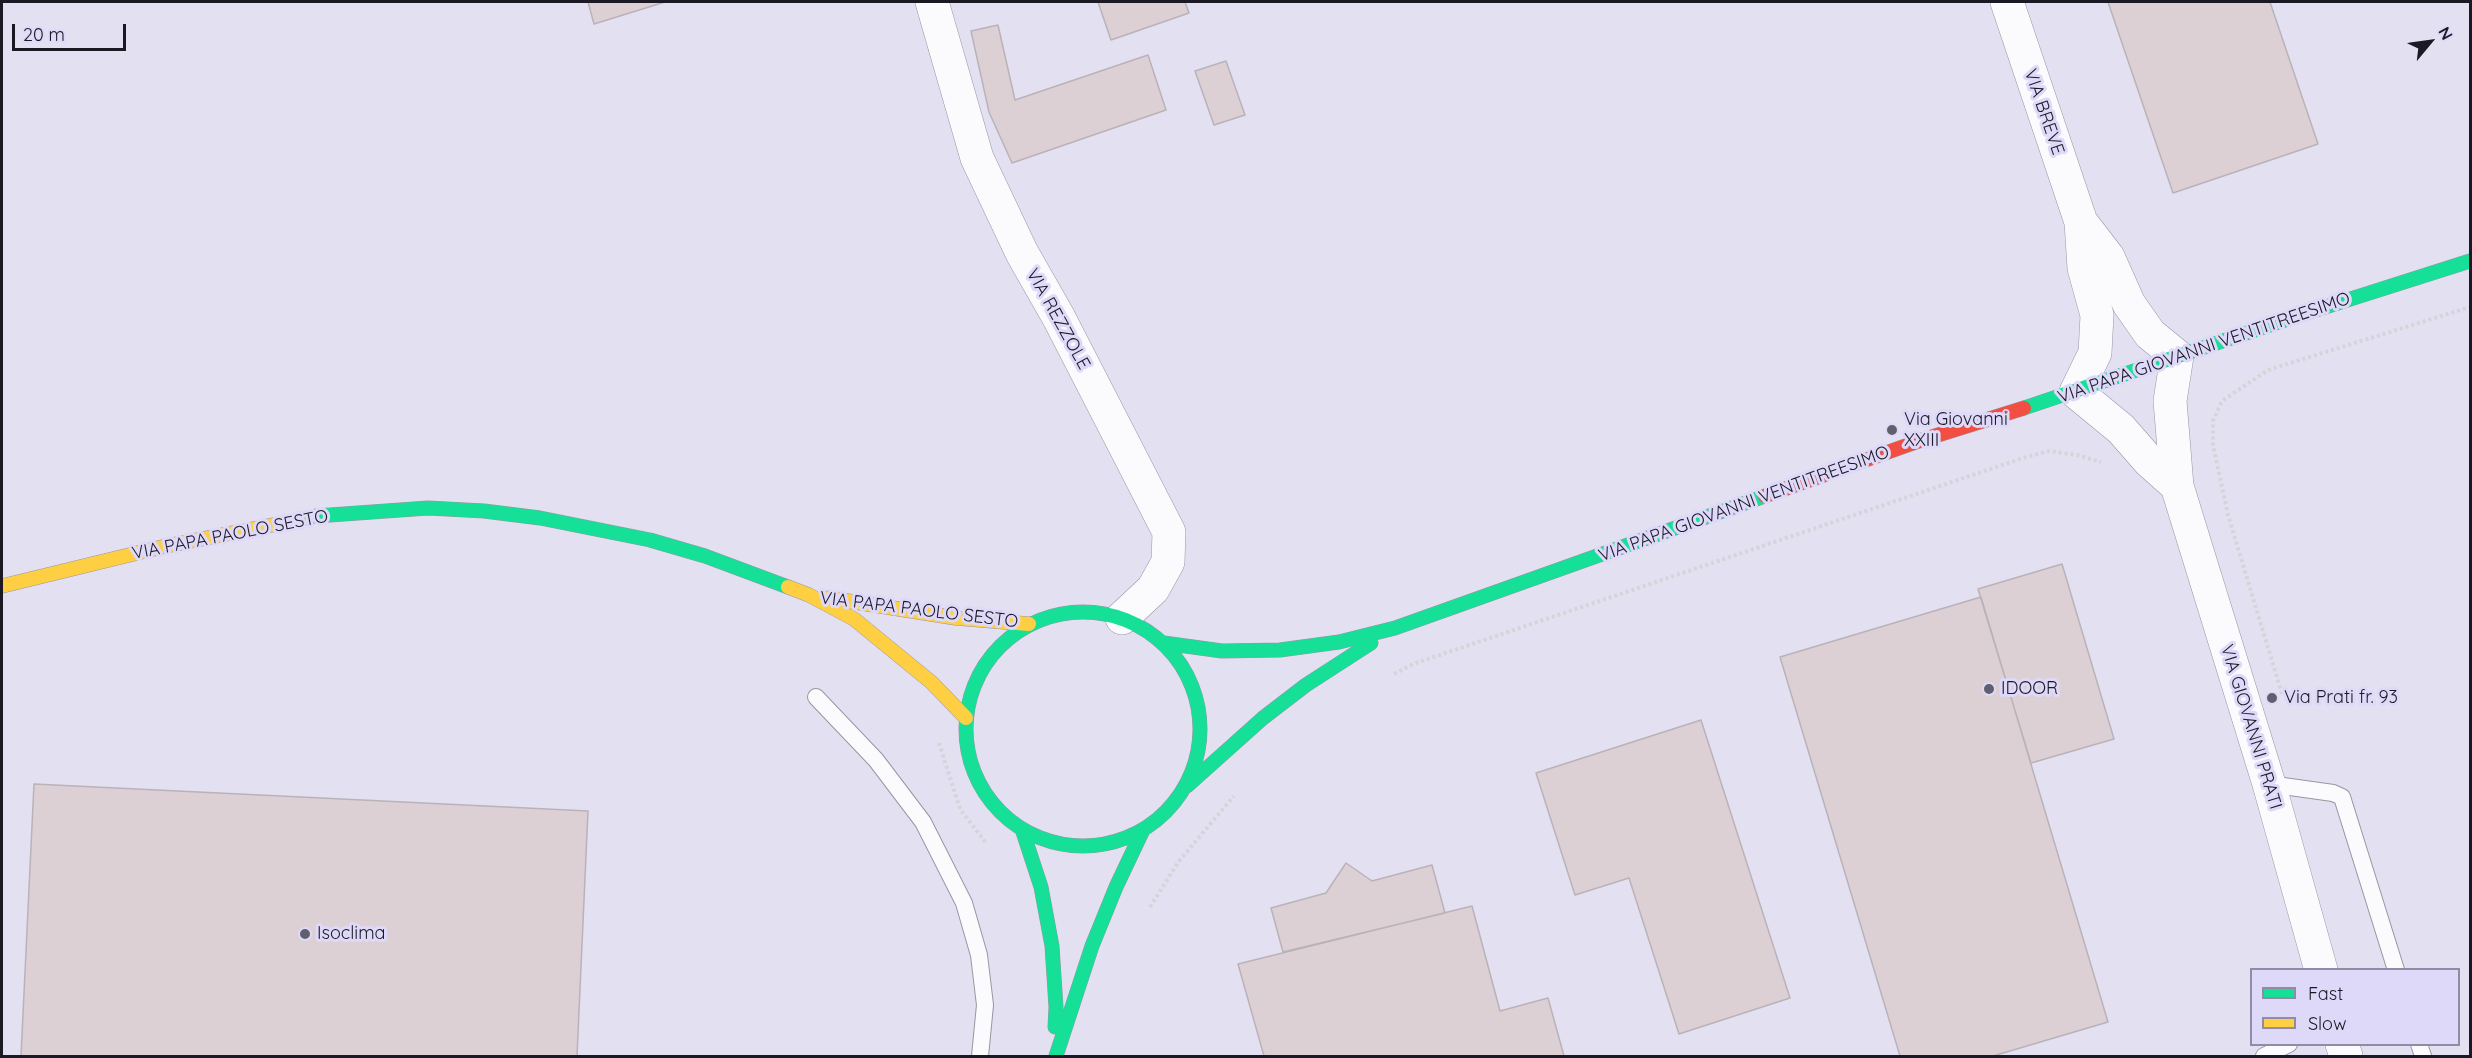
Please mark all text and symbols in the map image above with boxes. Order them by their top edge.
scale bar [15,12,129,50]
north arrow [2400,12,2460,72]
text: 20 m [23,23,65,46]
text: N [2434,23,2457,43]
street label: VIA BREVE [2019,66,2069,158]
street label: VIA REZZOLE [1021,265,1095,373]
street label: VIA PAPA GIOVANNI VENTITREESIMO [2055,288,2353,408]
place label: Via Giovanni XXIII [1904,409,2008,452]
marker: Via Giovanni XXIII [1885,423,1899,437]
street label: VIA PAPA GIOVANNI VENTITREESIMO [1596,441,1892,567]
street label: VIA PAPA PAOLO SESTO [130,505,330,565]
street label: VIA PAPA PAOLO SESTO [819,587,1019,633]
street label: VIA GIOVANNI PRATI [2216,642,2286,812]
place label: IDOOR [2001,678,2058,700]
marker: IDOOR [1982,682,1996,696]
place label: Via Prati fr. 93 [2284,687,2398,709]
marker: Via Prati fr. 93 [2265,691,2279,705]
place label: Isoclima [317,923,385,945]
marker: Isoclima [298,927,312,941]
legend [2250,968,2460,1046]
text: Fast [2308,982,2343,1005]
text: Slow [2308,1012,2346,1035]

